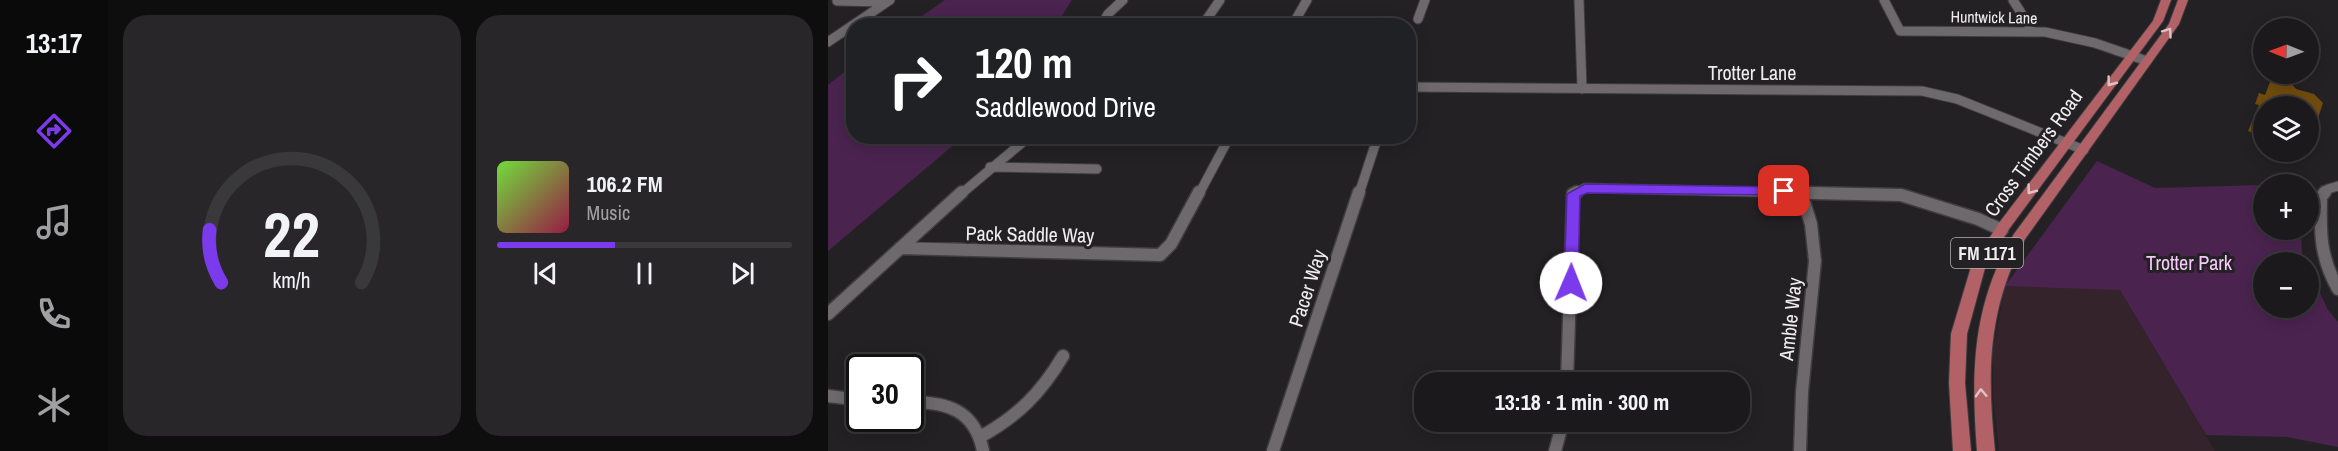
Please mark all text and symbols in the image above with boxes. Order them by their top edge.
street label: Huntwick Lane [1950,5,2038,29]
north arrow [2253,18,2319,84]
map controls [2253,18,2319,318]
text: 13:17 [26,25,82,61]
one-way arrow [2161,28,2172,39]
text: 120 m [975,35,1073,91]
icon: right [876,42,954,120]
street label: Trotter Lane [1708,59,1796,86]
one-way arrow [2108,76,2119,87]
street label: Cross Timbers Road [1978,84,2088,222]
text: Saddlewood Drive [975,89,1156,125]
button: layers [2253,96,2319,162]
icon: directions [33,110,75,152]
pin [1758,165,1809,216]
text: 106.2 FM [587,169,663,199]
icon: arrive [1767,174,1800,207]
button: + [2253,174,2319,240]
one-way arrow [2027,183,2038,194]
text: 22 [263,192,320,276]
text: Music [587,199,630,226]
icon: music [33,201,75,243]
street label: Pack Saddle Way [965,219,1095,249]
road number: FM 1171 [1951,238,2023,268]
street label: Pacer Way [1282,245,1332,330]
park label: Trotter Park [2146,249,2233,276]
position arrow [1539,251,1603,315]
button: − [2253,252,2319,318]
icon: previous [529,257,562,290]
icon: pause [628,257,661,290]
icon: next [726,257,759,290]
text: km/h [273,266,311,295]
street label: Amble Way [1772,275,1808,363]
icon: phone [33,293,75,335]
speed limit sign: 30 [846,354,924,432]
icon: climate [33,384,75,426]
text: 13:18 · 1 min · 300 m [1495,387,1669,417]
one-way arrow [1975,388,1987,397]

